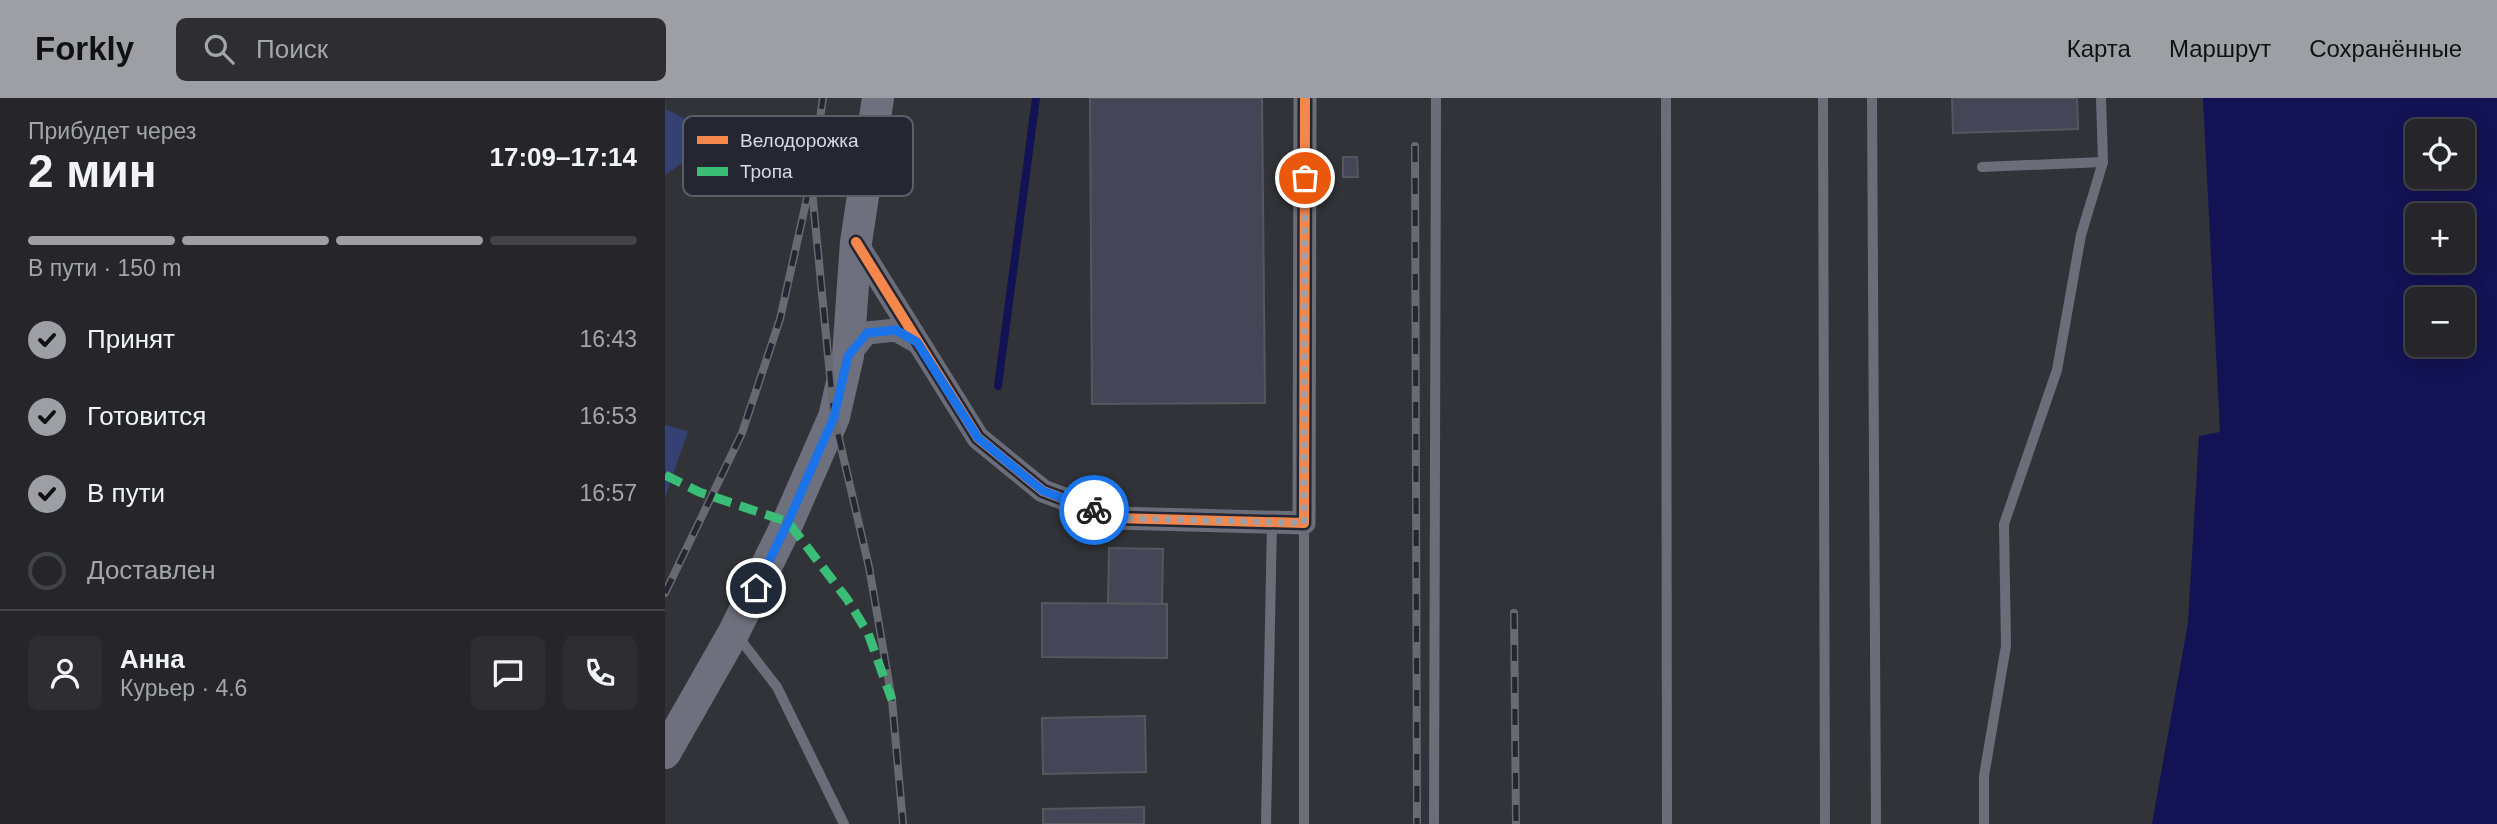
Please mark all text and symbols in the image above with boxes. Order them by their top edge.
search box [176,18,666,81]
text: Forkly [35,30,134,67]
icon: search [200,30,238,68]
text: Поиск [256,34,328,64]
text: Карта [2067,35,2131,62]
text: Маршрут [2169,35,2271,62]
text: Сохранённые [2309,35,2462,62]
legend [683,116,913,196]
text: Прибудет через [28,118,196,144]
map controls [2405,119,2475,357]
button: locate [2405,119,2475,189]
text: Велодорожка [740,130,859,151]
text: 17:09–17:14 [490,142,637,172]
text: 2 мин [28,145,156,197]
pin [1275,148,1335,208]
icon: bag [1286,159,1324,197]
text: Тропа [740,161,793,182]
button: + [2405,203,2475,273]
text: В пути · 150 m [28,255,181,281]
button: − [2405,287,2475,357]
icon: check [28,321,66,359]
text: Принят [87,324,175,354]
text: 16:43 [579,326,637,352]
icon: check [28,398,66,436]
text: Готовится [87,401,206,431]
text: 16:53 [579,403,637,429]
icon: check [28,475,66,513]
courier [1059,475,1129,545]
text: В пути [87,478,165,508]
text: 16:57 [579,480,637,506]
icon: bike [1075,491,1113,529]
text: Доставлен [87,555,216,585]
pin [726,558,786,618]
icon: home [737,569,775,607]
button: person [28,636,102,710]
button: chat [471,636,545,710]
button: phone [563,636,637,710]
text: Анна [120,644,185,674]
text: Курьер · 4.6 [120,675,247,701]

